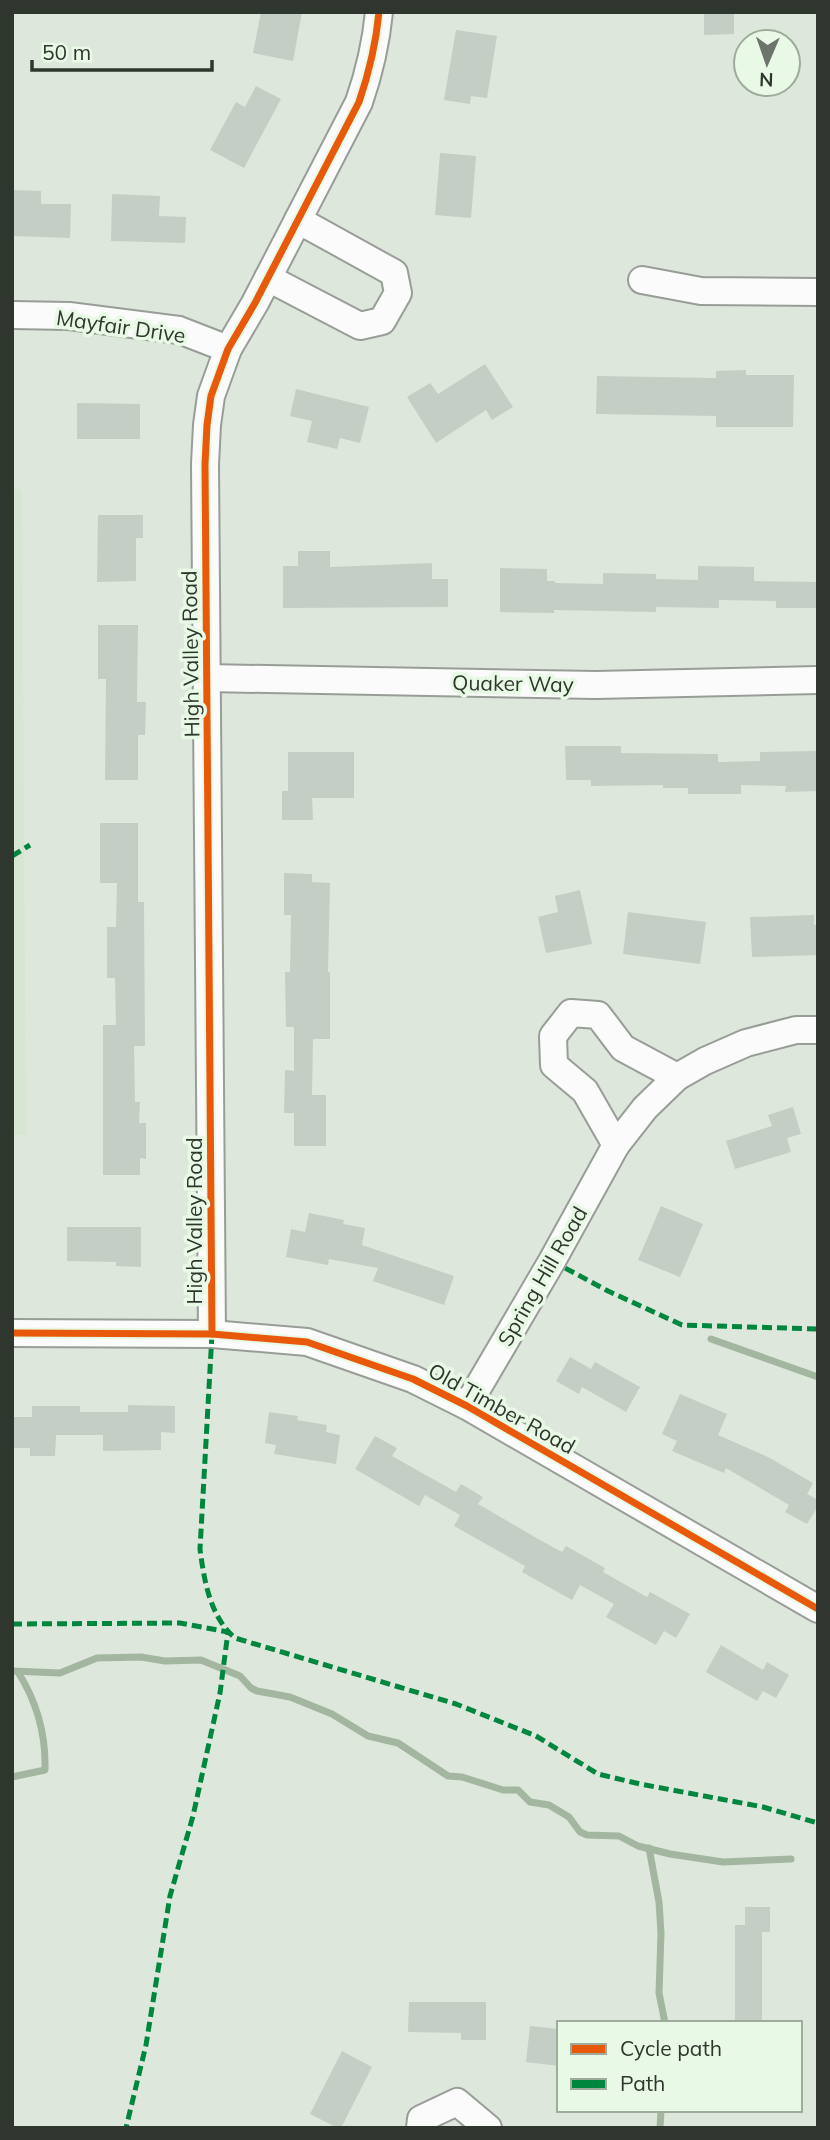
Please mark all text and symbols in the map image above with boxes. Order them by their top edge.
scale bar [32,28,212,72]
north arrow [732,28,802,98]
text: 50 m [42,39,91,65]
text: N [759,68,774,92]
street label: Mayfair Drive [55,304,187,348]
street label: High Valley Road [176,570,204,738]
street label: Quaker Way [452,669,574,697]
street label: High Valley Road [181,1138,207,1305]
street label: Spring Hill Road [492,1202,592,1350]
street label: Old Timber Road [424,1357,580,1459]
legend [557,2021,802,2112]
text: Cycle path [620,2035,722,2061]
text: Path [620,2070,665,2096]

